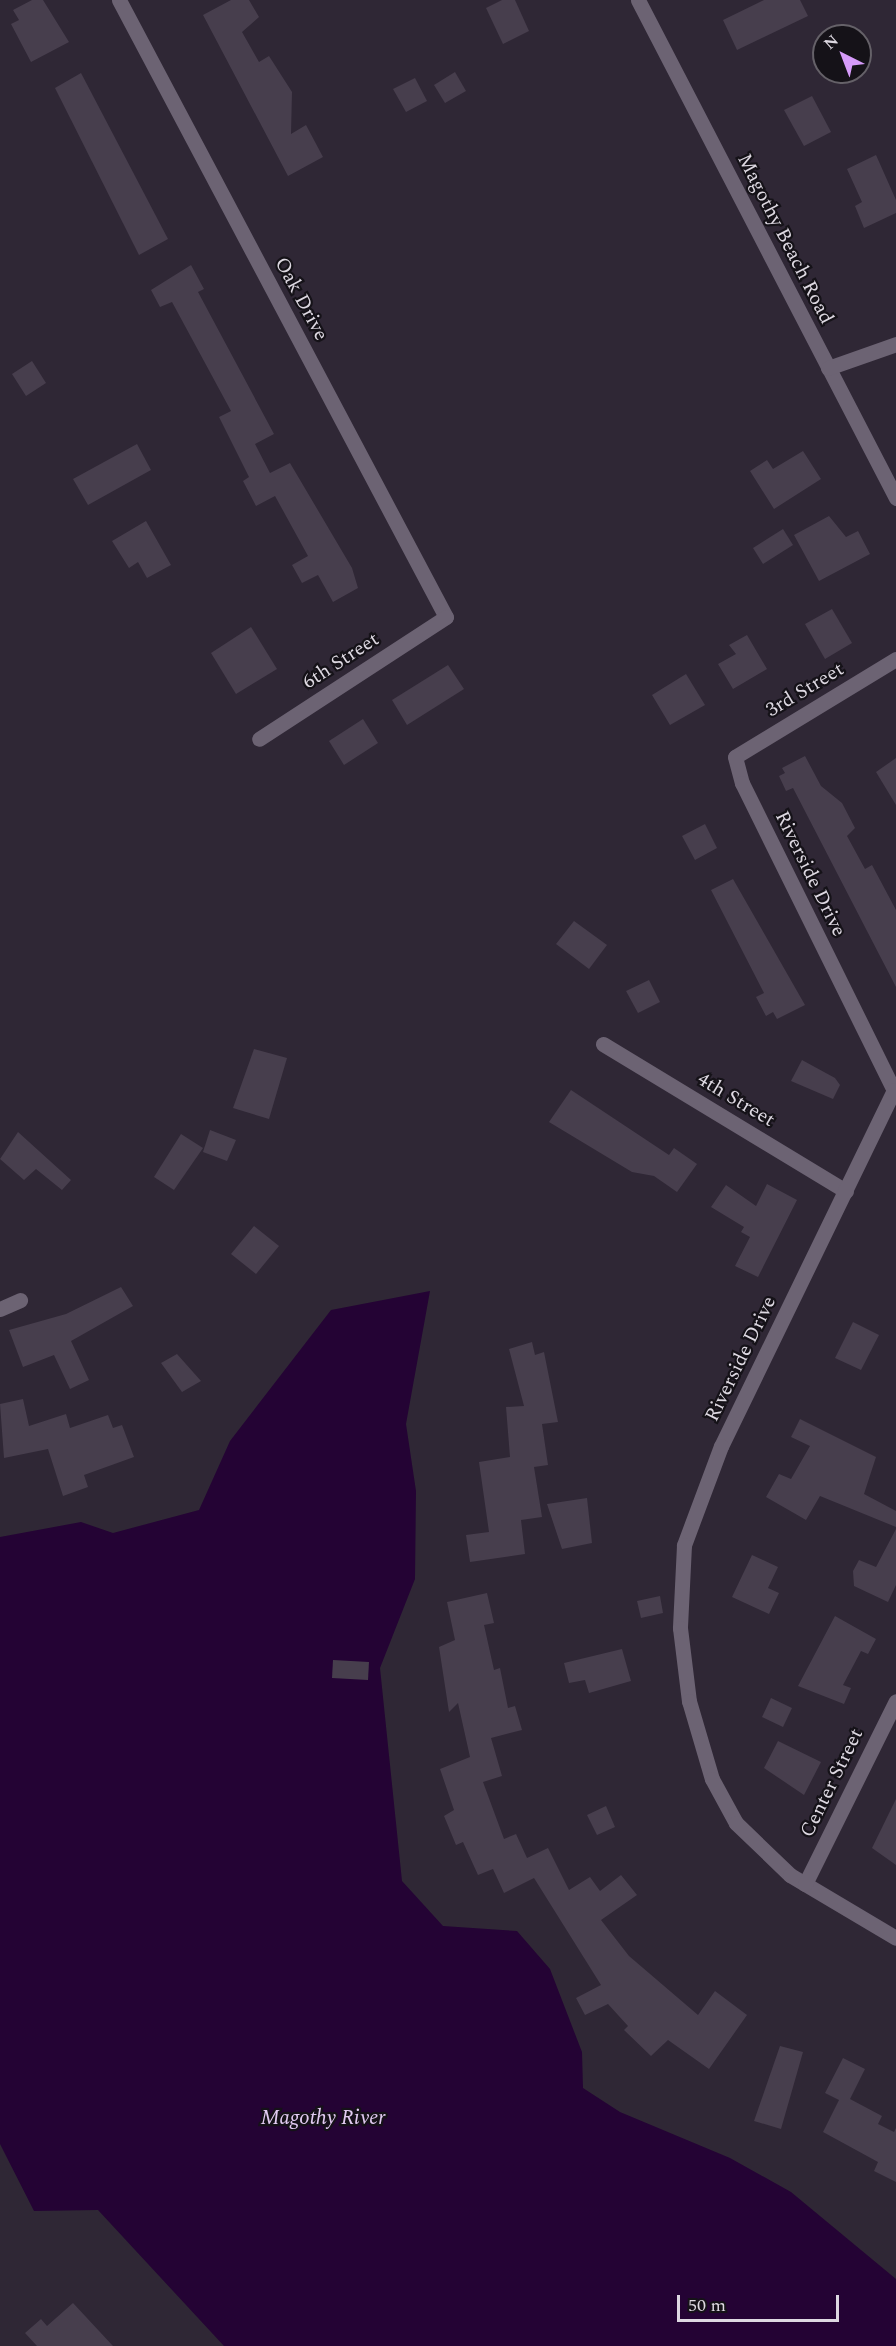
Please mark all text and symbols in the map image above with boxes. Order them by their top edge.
north arrow [812,24,872,84]
text: N [818,29,844,55]
street label: Magothy Beach Road [732,150,838,328]
street label: Oak Drive [269,253,333,345]
street label: 6th Street [298,627,384,695]
street label: 3rd Street [762,657,848,723]
street label: Riverside Drive [769,807,851,941]
street label: 4th Street [693,1068,779,1132]
street label: Riverside Drive [700,1292,782,1426]
street label: Center Street [795,1725,869,1841]
water label: Magothy River [260,2105,386,2131]
scale bar [680,2283,842,2321]
text: 50 m [688,2292,726,2319]

